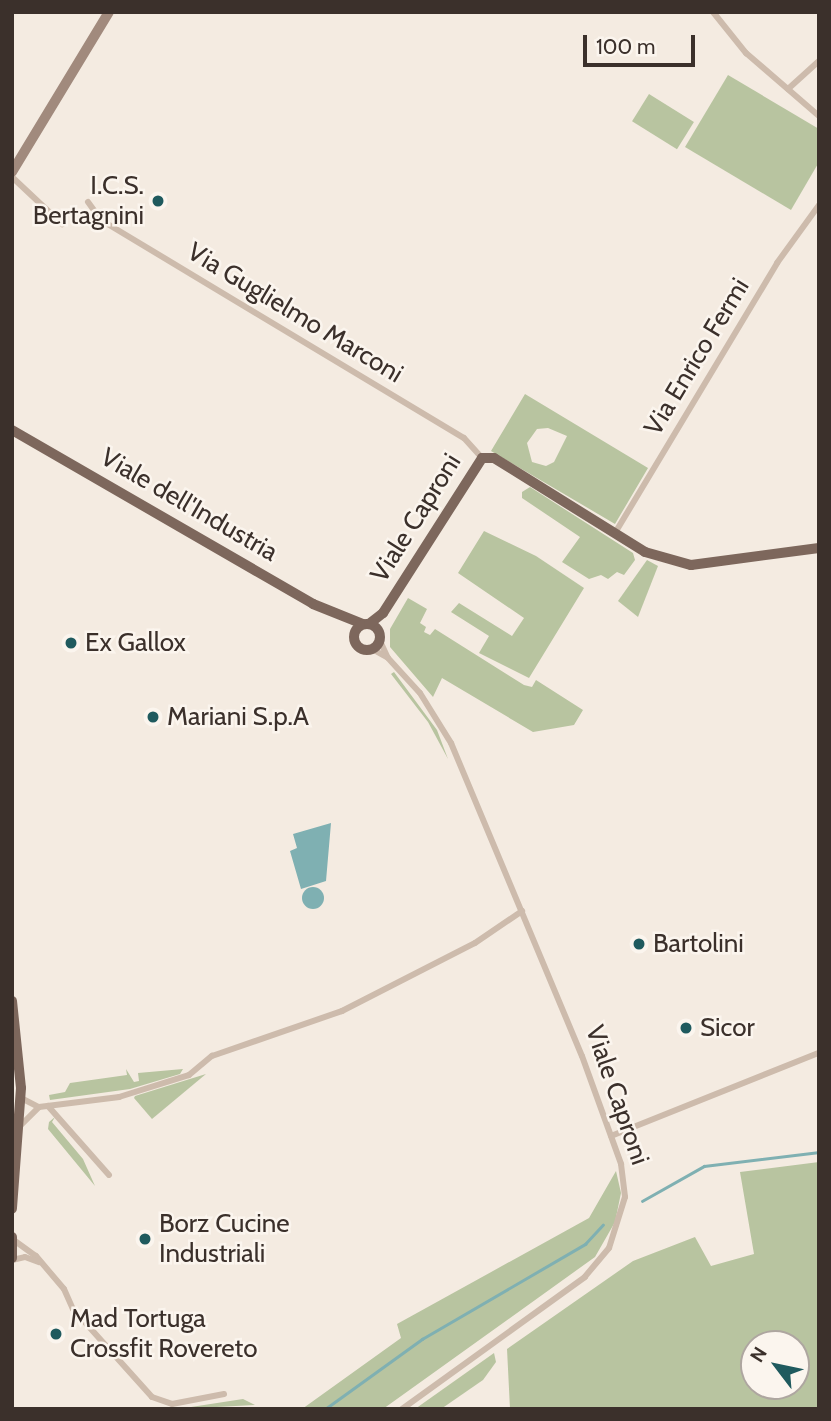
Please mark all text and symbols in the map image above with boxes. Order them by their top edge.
scale bar [586,21,698,65]
text: 100 m [596,34,655,59]
place label: I.C.S. Bertagnini [33,170,144,232]
marker: I.C.S. Bertagnini [150,193,166,209]
street label: Via Guglielmo Marconi [182,236,408,390]
street label: Via Enrico Fermi [638,273,756,441]
street label: Viale dell'Industria [95,442,283,568]
street label: Viale Caproni [364,448,468,588]
place label: Ex Gallox [85,627,186,659]
marker: Ex Gallox [63,635,79,651]
place label: Mariani S.p.A [167,701,309,733]
marker: Mariani S.p.A [145,709,161,725]
place label: Bartolini [653,928,744,960]
marker: Bartolini [631,936,647,952]
place label: Sicor [700,1012,755,1044]
marker: Sicor [678,1020,694,1036]
street label: Viale Caproni [579,1021,655,1169]
place label: Borz Cucine Industriali [159,1208,290,1270]
marker: Borz Cucine Industriali [137,1231,153,1247]
place label: Mad Tortuga Crossfit Rovereto [70,1303,258,1364]
marker: Mad Tortuga Crossfit Rovereto [48,1326,64,1342]
north arrow [740,1330,810,1400]
text: N [745,1343,772,1366]

